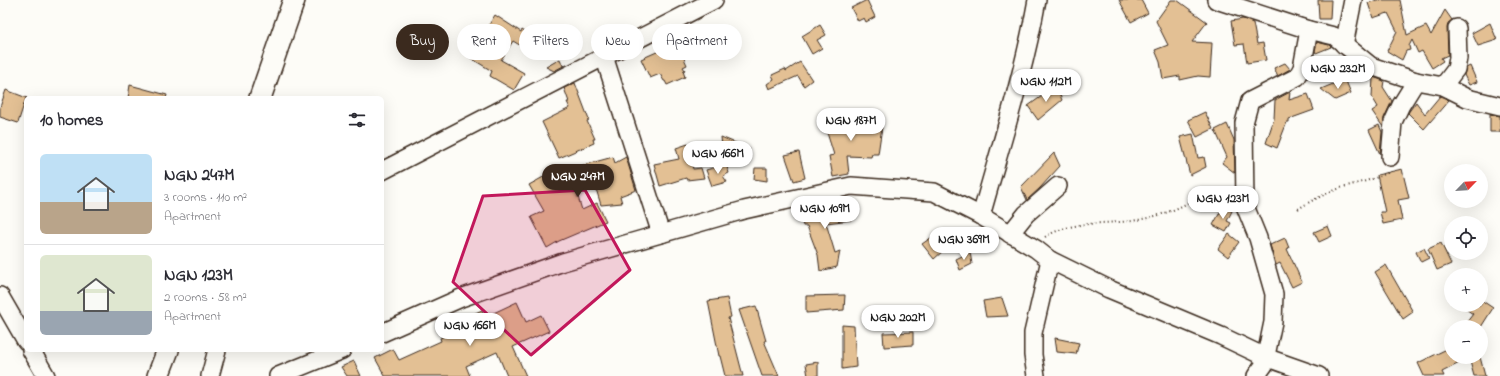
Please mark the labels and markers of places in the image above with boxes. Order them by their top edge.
pin: NGN 232M [1297,56,1379,90]
pin: NGN 112M [1005,69,1087,103]
pin: NGN 187M [810,108,892,142]
pin: NGN 166M [677,141,759,175]
pin: NGN 247M [537,164,619,198]
pin: NGN 123M [1182,186,1264,220]
pin: NGN 109M [784,196,866,230]
pin: NGN 369M [923,227,1005,261]
pin: NGN 202M [857,305,939,339]
pin: NGN 166M [429,313,511,347]

